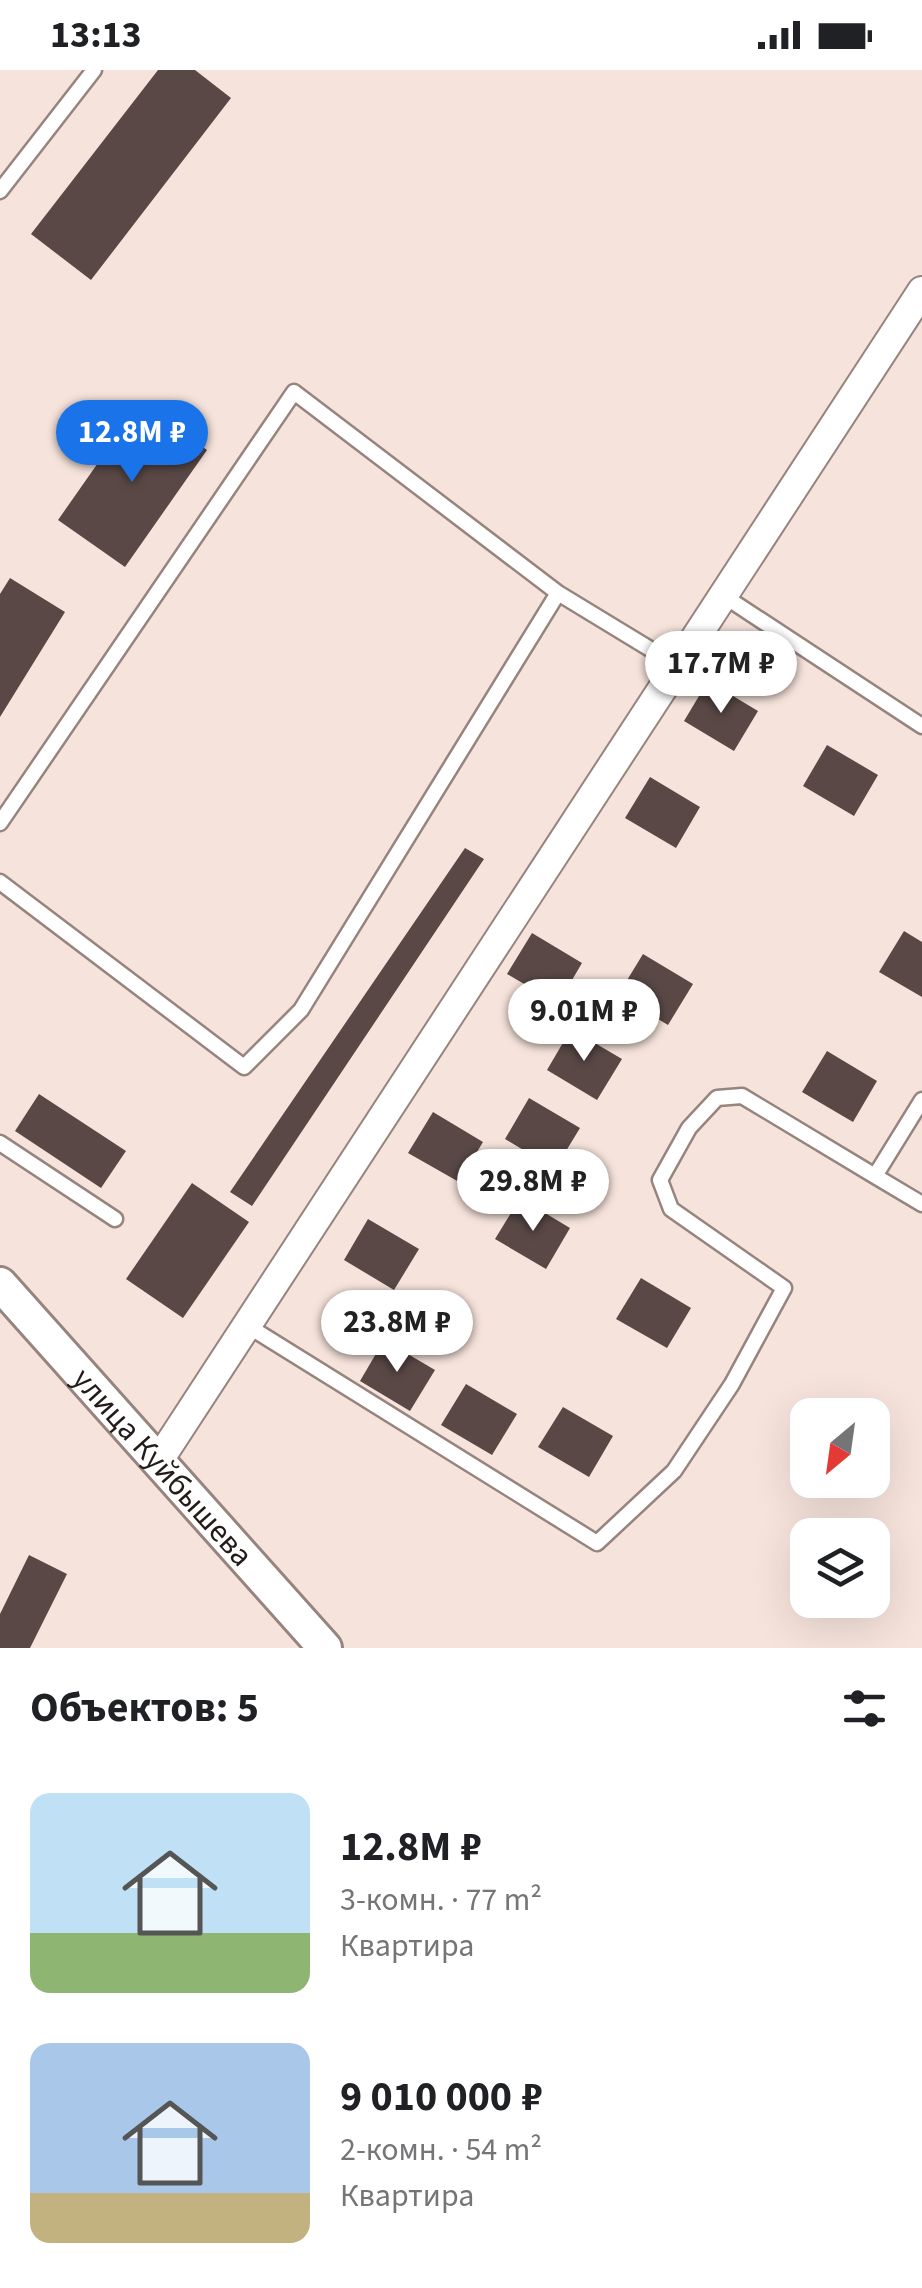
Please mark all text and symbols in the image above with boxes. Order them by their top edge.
text: 13:13 [50,8,142,62]
pin: 12.8M ₽ [40,400,224,485]
text: 12.8M ₽ [78,409,186,455]
pin: 17.7M ₽ [629,631,813,716]
text: 17.7M ₽ [667,640,775,686]
pin: 9.01M ₽ [492,979,676,1064]
text: 9.01M ₽ [530,988,638,1034]
pin: 29.8M ₽ [441,1149,625,1234]
text: 29.8M ₽ [479,1158,587,1204]
pin: 23.8M ₽ [305,1290,489,1375]
text: 23.8M ₽ [343,1299,451,1345]
street label: улица Куйбышева [61,1358,264,1577]
north arrow [790,1398,890,1498]
map controls [790,1398,890,1618]
button: layers [790,1518,890,1618]
text: Объектов: 5 [30,1678,259,1738]
icon: filters [837,1681,892,1736]
text: 12.8M ₽ [340,1817,482,1877]
icon: home [110,1833,230,1953]
text: 3-комн. · 77 m² [340,1877,542,1923]
text: Квартира [340,1923,474,1969]
text: 9 010 000 ₽ [340,2067,543,2127]
icon: home [110,2083,230,2203]
text: 2-комн. · 54 m² [340,2127,542,2173]
text: Квартира [340,2173,474,2219]

